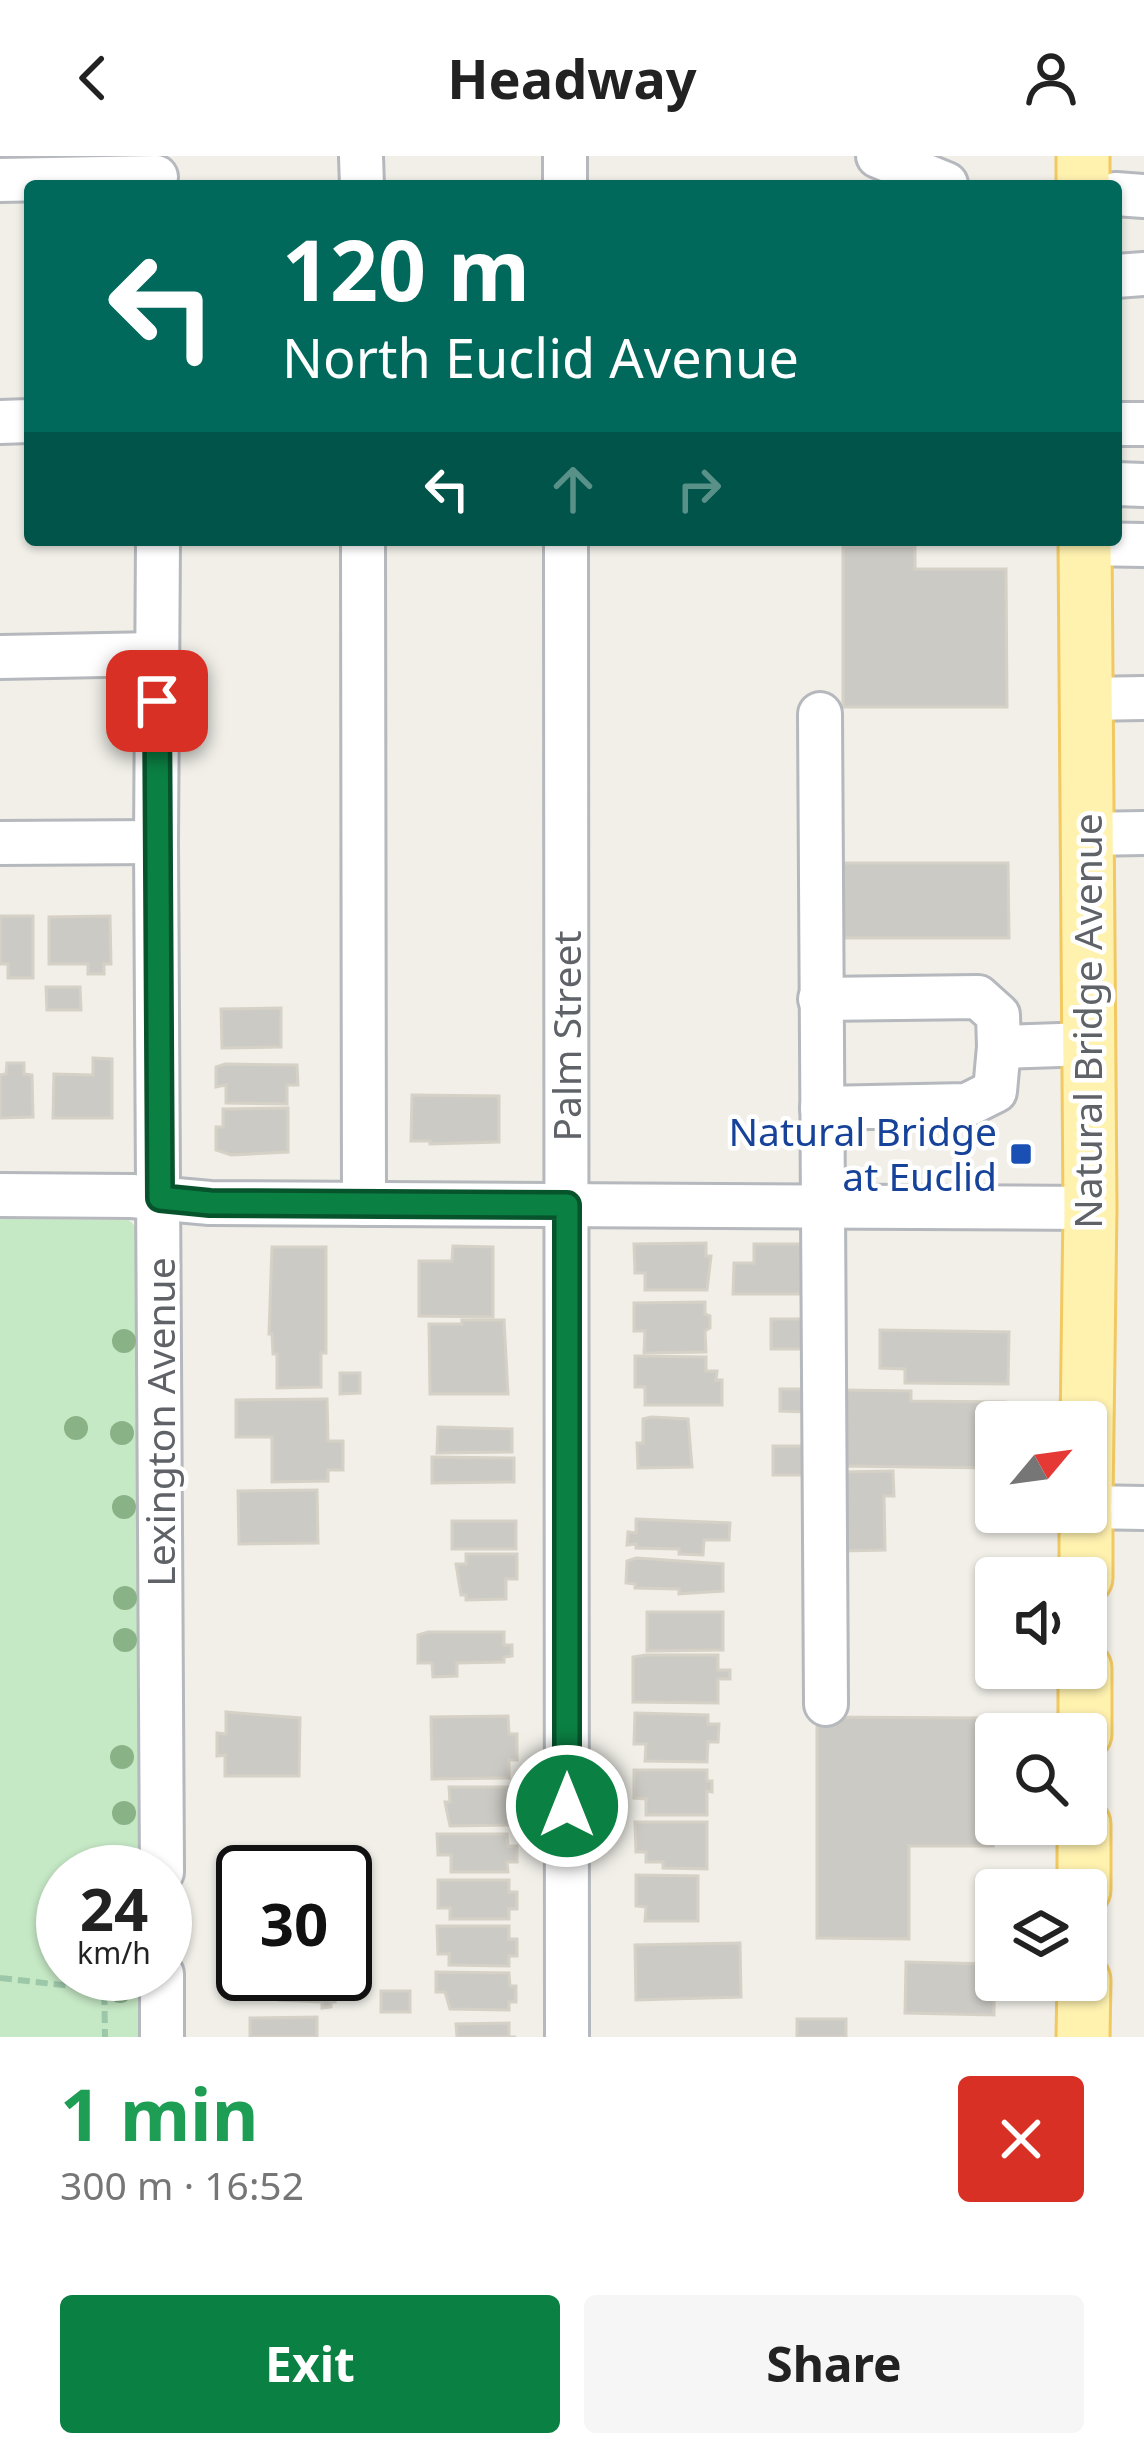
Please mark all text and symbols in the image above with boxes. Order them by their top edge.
text: Headway [447,41,697,115]
icon: back [60,45,126,111]
icon: person [1018,45,1084,111]
text: 120 m [282,211,530,326]
icon: left [84,228,240,384]
text: North Euclid Avenue [282,320,799,394]
icon: left [414,456,480,522]
icon: ahead [540,456,606,522]
icon: right [666,456,732,522]
pin [106,650,208,752]
icon: arrive [124,668,190,734]
street label: Natural Bridge Avenue [1060,813,1113,1229]
street label: Palm Street [539,930,592,1142]
place label: Natural Bridge at Euclid [728,1104,997,1202]
marker: Natural Bridge at Euclid [1008,1141,1034,1167]
street label: Lexington Avenue [133,1257,186,1587]
north arrow [975,1401,1107,1533]
map controls [975,1401,1107,2001]
button: sound [975,1557,1107,1689]
button: search [975,1713,1107,1845]
position arrow [504,1743,630,1869]
speed limit sign: 30 [216,1845,372,2001]
text: 24 [80,1867,148,1949]
button: layers [975,1869,1107,2001]
text: km/h [77,1932,151,1973]
text: 1 min [60,2064,258,2162]
button: close [958,2076,1084,2202]
text: 300 m · 16:52 [60,2158,304,2211]
button: Exit [60,2295,560,2433]
button: Share [584,2295,1084,2433]

